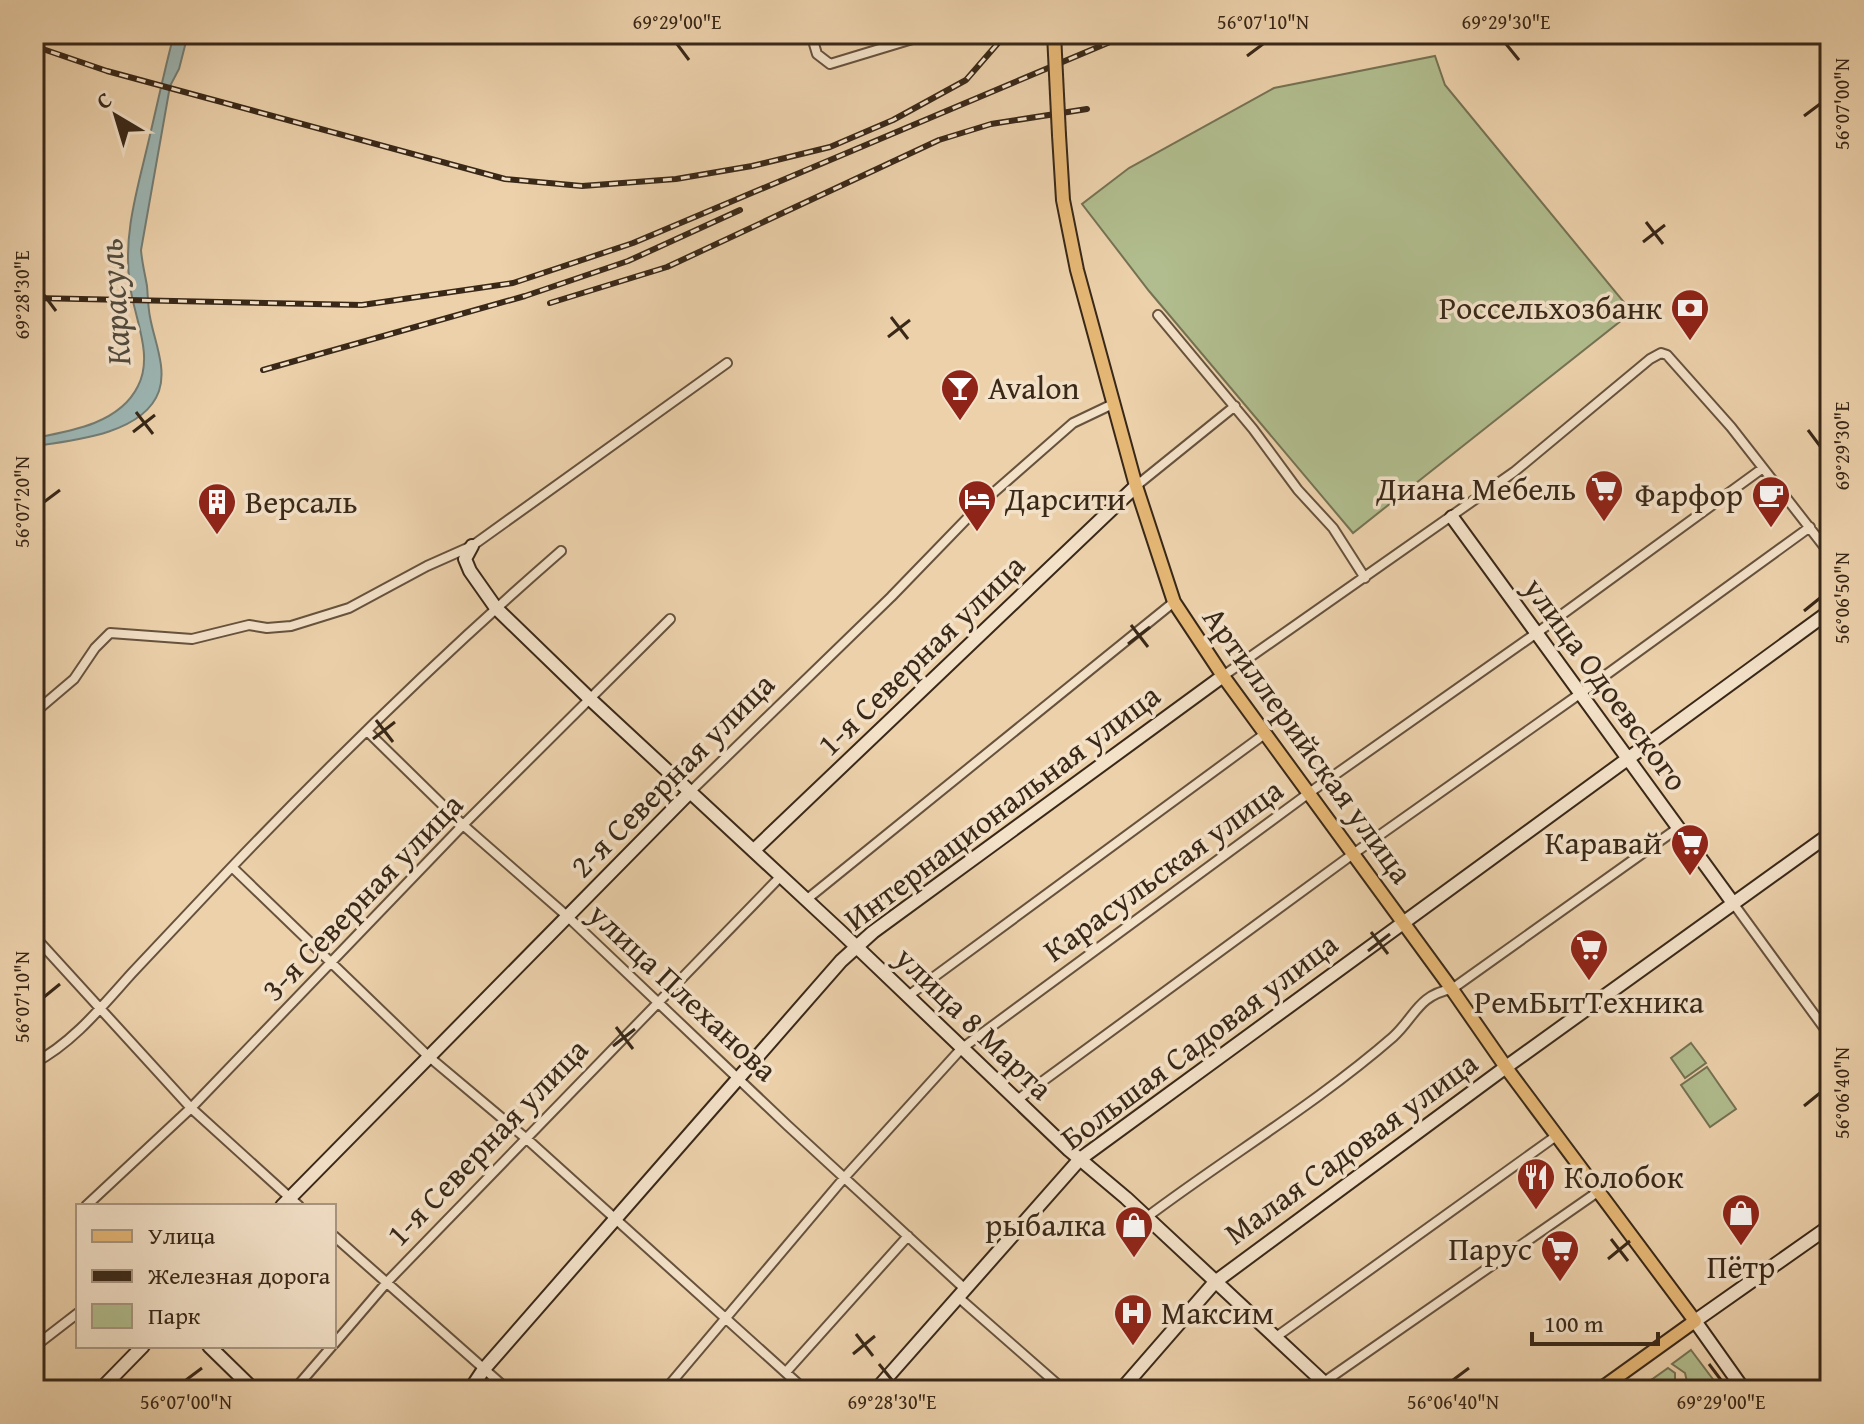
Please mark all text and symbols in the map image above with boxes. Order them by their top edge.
text: 69°29'00"E [633,7,721,36]
text: 56°07'10"N [1217,7,1309,36]
text: 69°29'30"E [1462,7,1550,36]
text: 56°07'00"N [1827,58,1856,150]
north arrow [76,76,156,156]
text: С [89,84,118,117]
water label: Карасуль [85,237,142,367]
text: 69°28'30"E [7,251,36,339]
place label: Россельхозбанк [1439,284,1662,331]
bank icon: Россельхозбанк [1669,287,1711,342]
place label: Avalon [988,364,1080,411]
bar icon: Avalon [939,367,981,422]
text: 69°29'30"E [1827,402,1856,490]
text: 56°07'20"N [7,456,36,548]
place label: Диана Мебель [1375,465,1576,512]
supermarket icon: Диана Мебель [1583,468,1625,523]
place label: Фарфор [1635,471,1743,518]
cafe icon: Фарфор [1750,474,1792,529]
place label: Дарсити [1004,475,1126,522]
place label: Версаль [245,478,358,525]
hotel icon: Дарсити [956,478,998,533]
building icon: Версаль [196,481,238,536]
street label: 1-я Северная улица [806,542,1036,766]
text: 56°06'50"N [1827,552,1856,644]
street label: улица Одоевского [1512,566,1700,800]
street label: Артиллерийская улица [1192,596,1426,894]
street label: 2-я Северная улица [558,661,785,888]
street label: Интернациональная улица [834,671,1170,941]
street label: Карасульская улица [1033,766,1293,973]
street label: 3-я Северная улица [250,781,474,1011]
place label: Каравай [1545,819,1662,866]
supermarket icon: Каравай [1669,822,1711,877]
street label: улица Плеханова [577,891,789,1093]
street label: Большая Садовая улица [1050,920,1348,1161]
supermarket icon: РемБытТехника [1568,927,1610,982]
street label: улица 8 Марта [884,934,1065,1111]
text: 56°07'10"N [7,951,36,1043]
place label: РемБытТехника [1474,978,1705,1025]
street label: 1-я Северная улица [375,1026,599,1256]
street label: Малая Садовая улица [1214,1039,1488,1256]
text: 56°06'40"N [1827,1047,1856,1139]
place label: Колобок [1564,1153,1684,1200]
restaurant icon: Колобок [1515,1156,1557,1211]
shop icon: Пётр [1720,1192,1762,1247]
place label: рыбалка [985,1201,1107,1248]
legend [76,1204,336,1348]
shop icon: рыбалка [1113,1204,1155,1259]
text: Улица [148,1218,216,1253]
place label: Парус [1448,1225,1532,1272]
supermarket icon: Парус [1539,1228,1581,1283]
place label: Пётр [1707,1243,1775,1290]
text: Железная дорога [147,1258,331,1293]
place label: Максим [1161,1289,1274,1336]
hospital icon: Максим [1112,1292,1154,1347]
scale bar [1532,1296,1658,1346]
text: Парк [148,1298,201,1333]
text: 100 m [1544,1306,1604,1341]
text: 56°07'00"N [140,1387,232,1416]
text: 69°28'30"E [848,1387,936,1416]
text: 56°06'40"N [1407,1387,1499,1416]
text: 69°29'00"E [1677,1387,1765,1416]

